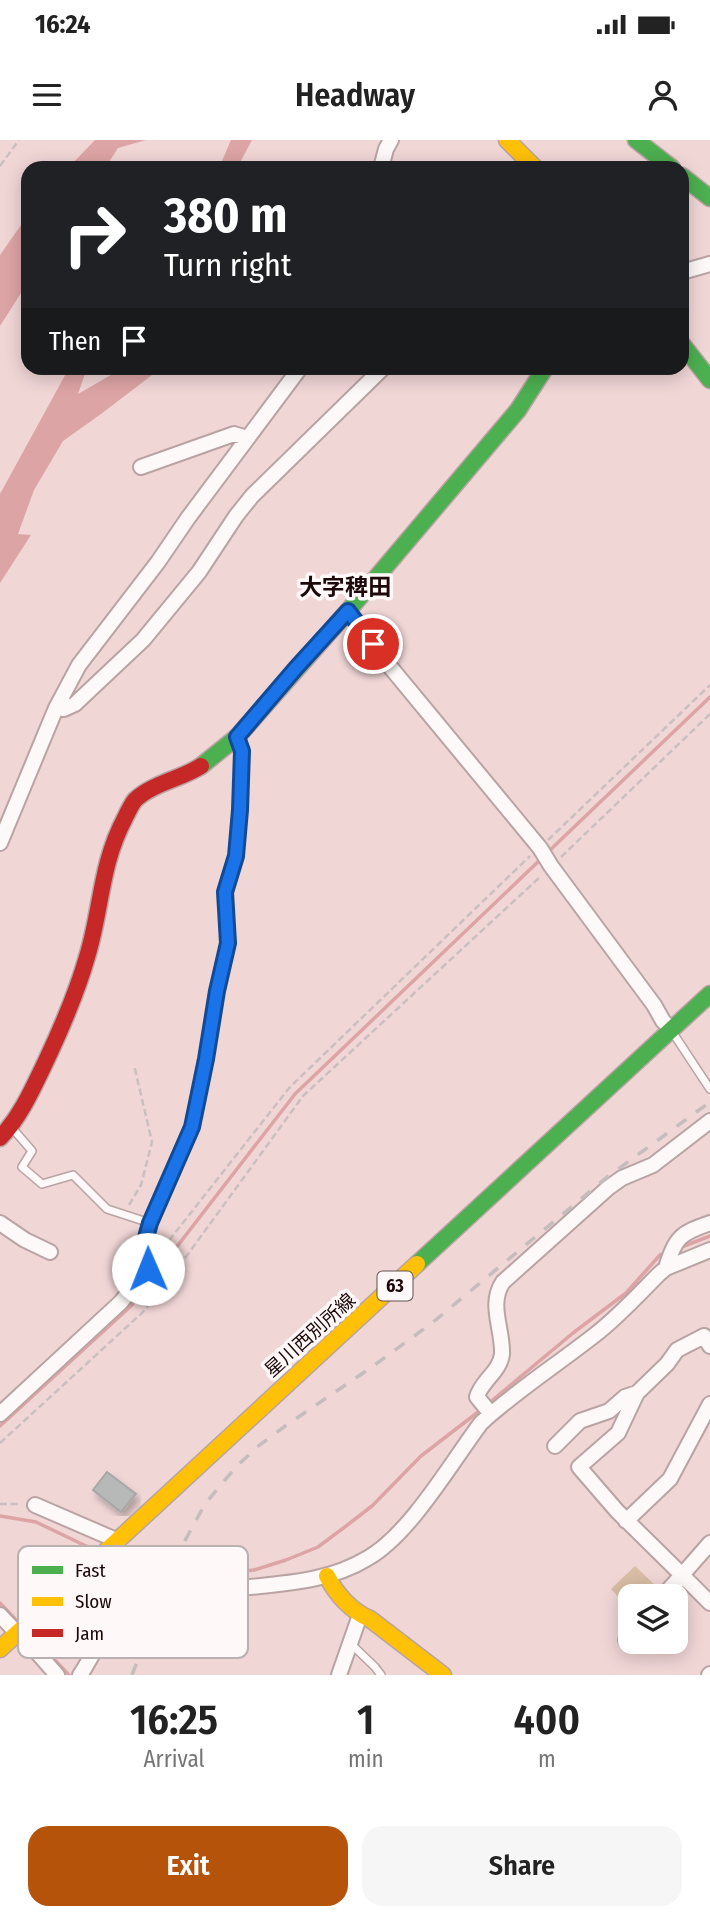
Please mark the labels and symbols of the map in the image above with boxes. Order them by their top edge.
district label: 大字稗田 [299,573,391,601]
pin [343,614,403,674]
position arrow [111,1232,185,1306]
road number: 63 [378,1272,412,1301]
street label: 星川西別所線 [260,1288,360,1382]
legend [18,1546,248,1658]
text: Fast [75,1559,106,1582]
text: Slow [75,1590,112,1613]
text: Jam [75,1622,104,1645]

